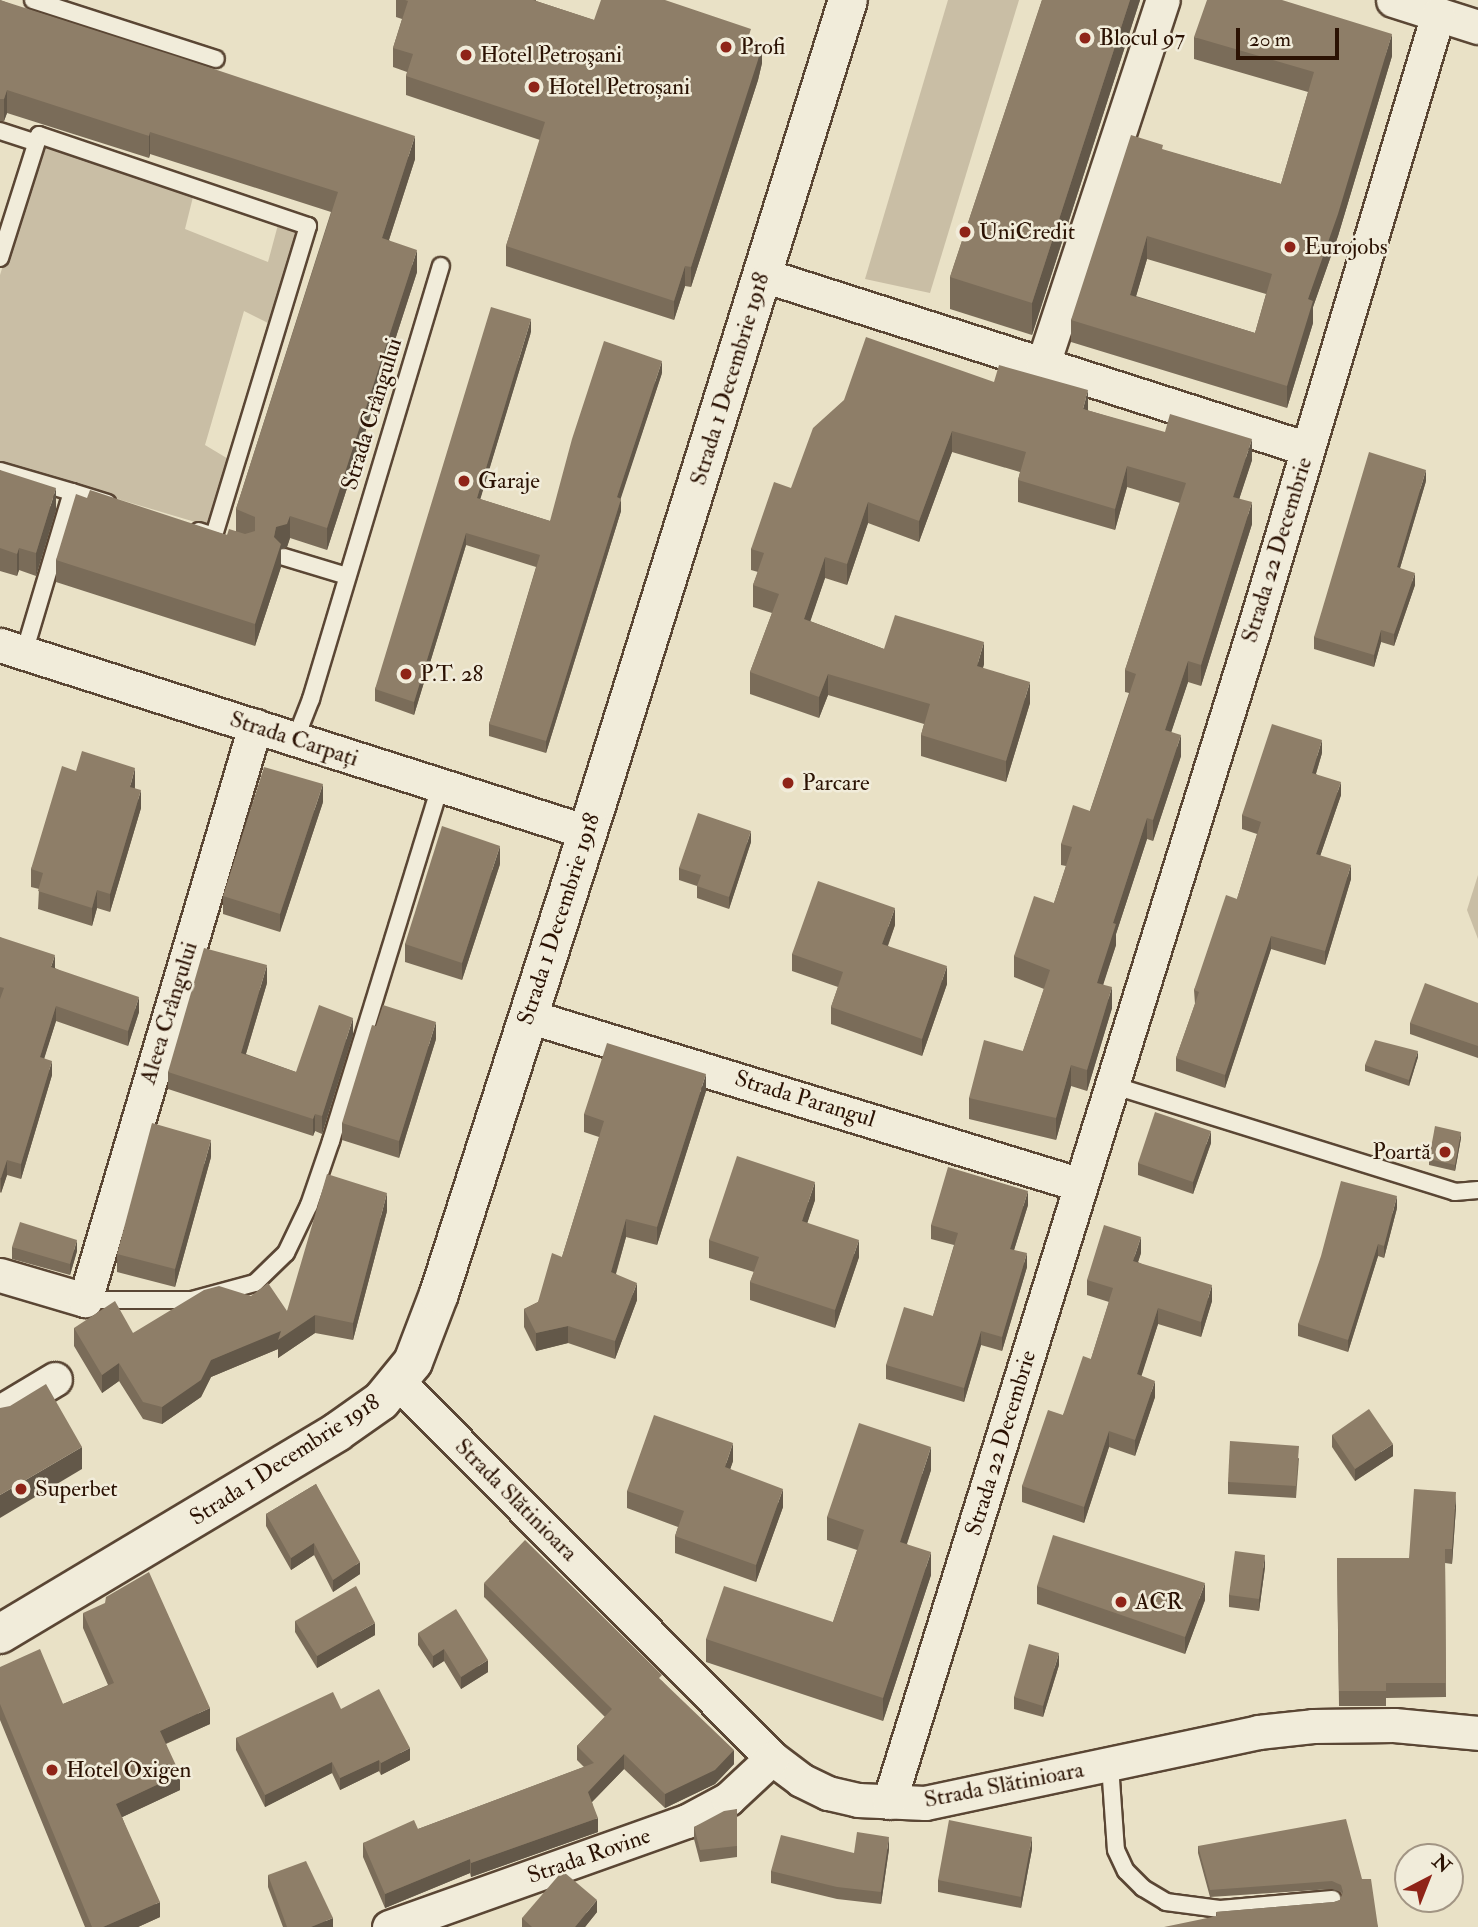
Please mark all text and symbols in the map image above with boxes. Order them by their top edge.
scale bar [1240,14,1343,58]
place label: Blocul 97 [1099,24,1185,52]
text: 20 m [1249,26,1291,53]
marker: Blocul 97 [1077,30,1093,46]
place label: Profi [740,33,785,61]
marker: Profi [718,39,734,55]
place label: Hotel Petroşani [480,41,622,69]
marker: Hotel Petroşani [458,47,474,63]
place label: Hotel Petroșani [548,73,690,101]
marker: Hotel Petroșani [526,79,542,95]
place label: UniCredit [979,218,1075,246]
marker: UniCredit [957,224,973,240]
place label: Eurojobs [1304,233,1388,261]
marker: Eurojobs [1282,239,1298,255]
street label: Strada 1 Decembrie 1918 [684,269,776,489]
street label: Strada Crângului [336,335,408,493]
street label: Strada 22 Decembrie [1236,454,1318,646]
place label: Garaje [478,467,540,495]
marker: Garaje [456,473,472,489]
place label: P.T. 28 [420,660,483,688]
marker: P.T. 28 [398,666,414,682]
street label: Strada Carpați [226,705,362,773]
place label: Parcare [802,769,870,797]
marker: Parcare [780,775,796,791]
street label: Strada 1 Decembrie 1918 [512,810,606,1028]
street label: Aleea Crângului [134,938,204,1088]
street label: Strada Parangul [731,1065,879,1133]
place label: Poartă [1372,1138,1431,1166]
marker: Poartă [1437,1144,1453,1160]
street label: Strada 22 Decembrie [960,1347,1042,1539]
street label: Strada 1 Decembrie 1918 [185,1388,385,1532]
street label: Strada Slătinioara [449,1433,583,1567]
place label: Superbet [35,1475,118,1503]
marker: Superbet [13,1481,29,1497]
place label: ACR [1135,1588,1183,1616]
marker: ACR [1113,1594,1129,1610]
place label: Hotel Oxigen [66,1756,191,1784]
street label: Strada Slătinioara [922,1756,1086,1814]
marker: Hotel Oxigen [44,1762,60,1778]
street label: Strada Rovine [524,1822,654,1890]
north arrow [1394,1843,1464,1913]
text: N [1427,1849,1456,1878]

